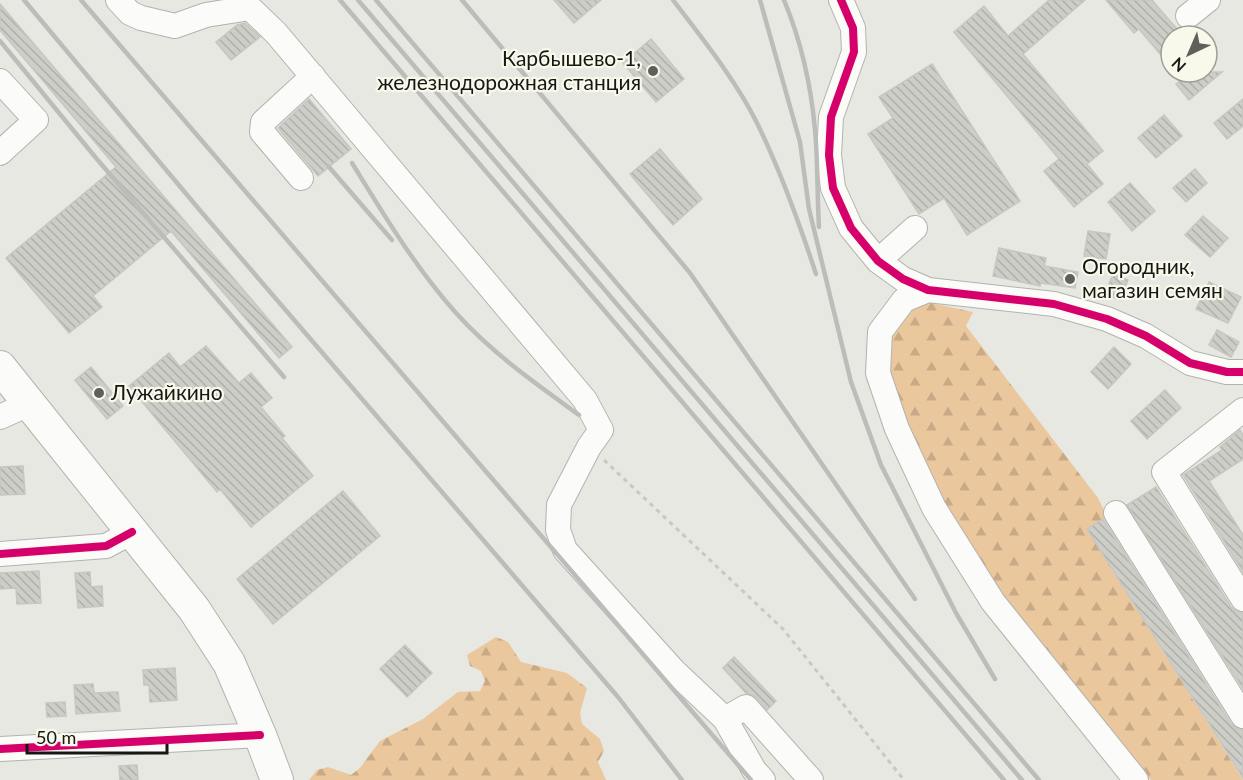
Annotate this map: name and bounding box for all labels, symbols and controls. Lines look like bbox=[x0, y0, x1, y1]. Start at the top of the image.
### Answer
north arrow bbox=[1159, 24, 1219, 84]
place label: Карбышево-1, железнодорожная станция bbox=[377, 45, 641, 94]
text: N bbox=[1167, 54, 1189, 76]
marker: Карбышево-1, железнодорожная станция bbox=[646, 64, 660, 78]
place label: Огородник, магазин семян bbox=[1082, 253, 1223, 302]
marker: Огородник, магазин семян bbox=[1063, 272, 1077, 286]
place label: Лужайкино bbox=[110, 379, 223, 404]
marker: Лужайкино bbox=[92, 386, 106, 400]
scale bar bbox=[27, 717, 166, 755]
text: 50 m bbox=[36, 726, 76, 748]

